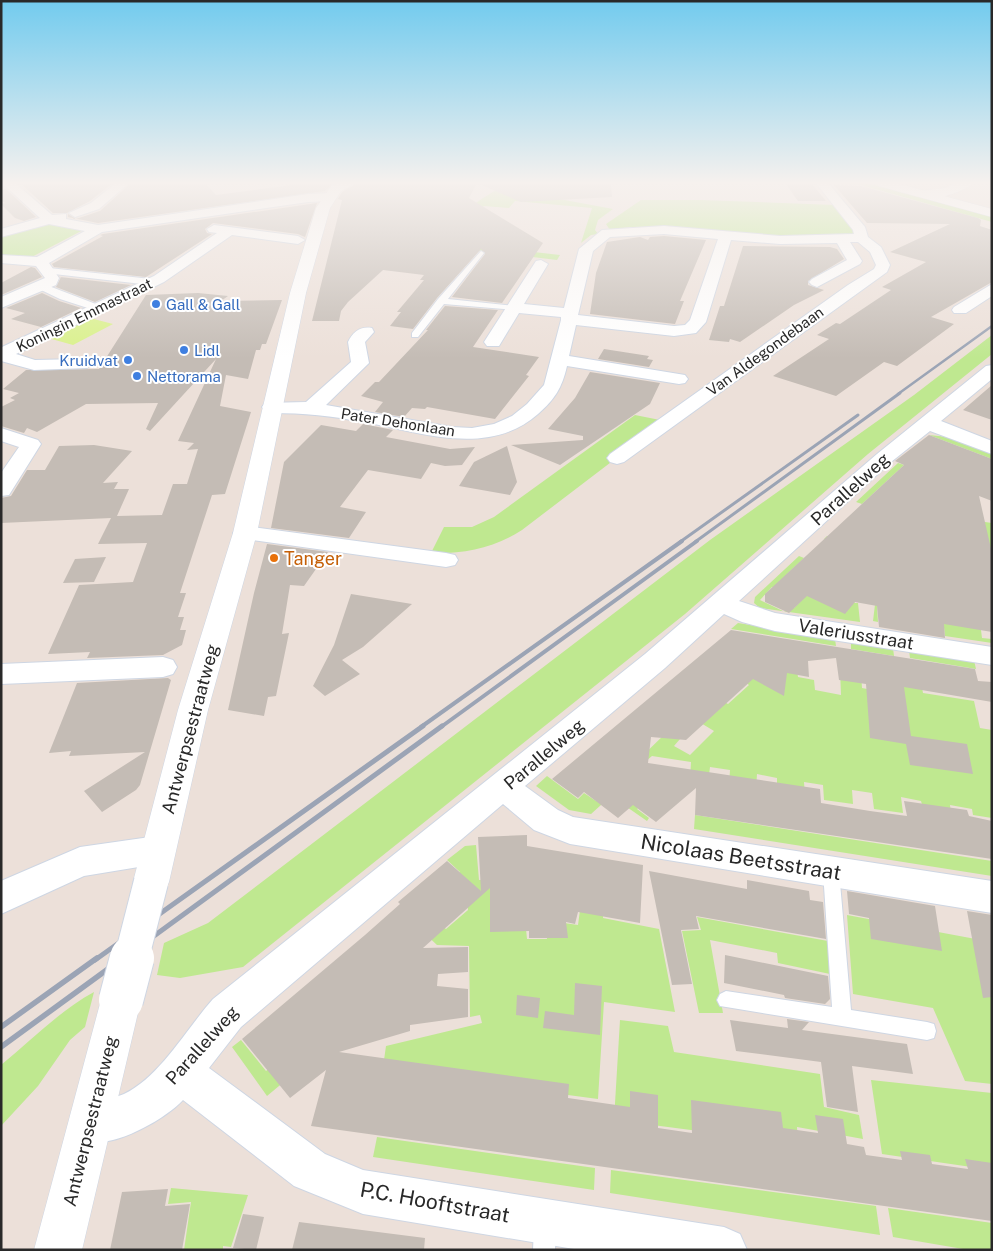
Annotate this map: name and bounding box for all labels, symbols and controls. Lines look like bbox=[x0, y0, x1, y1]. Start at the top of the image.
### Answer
street label: Koningin Emmastraat bbox=[13, 275, 155, 355]
place label: Gall & Gall bbox=[166, 296, 240, 313]
marker: Gall & Gall bbox=[150, 298, 162, 310]
street label: Van Aldegondebaan bbox=[703, 303, 827, 399]
place label: Lidl bbox=[194, 342, 220, 359]
marker: Lidl bbox=[178, 344, 190, 356]
place label: Kruidvat bbox=[59, 352, 118, 369]
marker: Kruidvat bbox=[122, 354, 134, 366]
place label: Nettorama bbox=[147, 368, 221, 385]
marker: Nettorama bbox=[131, 370, 143, 382]
street label: Pater Dehonlaan bbox=[340, 405, 456, 439]
street label: Parallelweg bbox=[806, 448, 894, 530]
place label: Tanger bbox=[284, 548, 342, 569]
marker: Tanger bbox=[268, 552, 280, 564]
street label: Valeriusstraat bbox=[797, 615, 915, 653]
street label: Antwerpsestraatweg bbox=[157, 642, 223, 816]
street label: Parallelweg bbox=[499, 714, 589, 794]
street label: Nicolaas Beetsstraat bbox=[639, 829, 843, 885]
street label: Parallelweg bbox=[161, 1001, 243, 1089]
street label: Antwerpsestraatweg bbox=[59, 1034, 121, 1208]
street label: P.C. Hooftstraat bbox=[358, 1177, 512, 1227]

